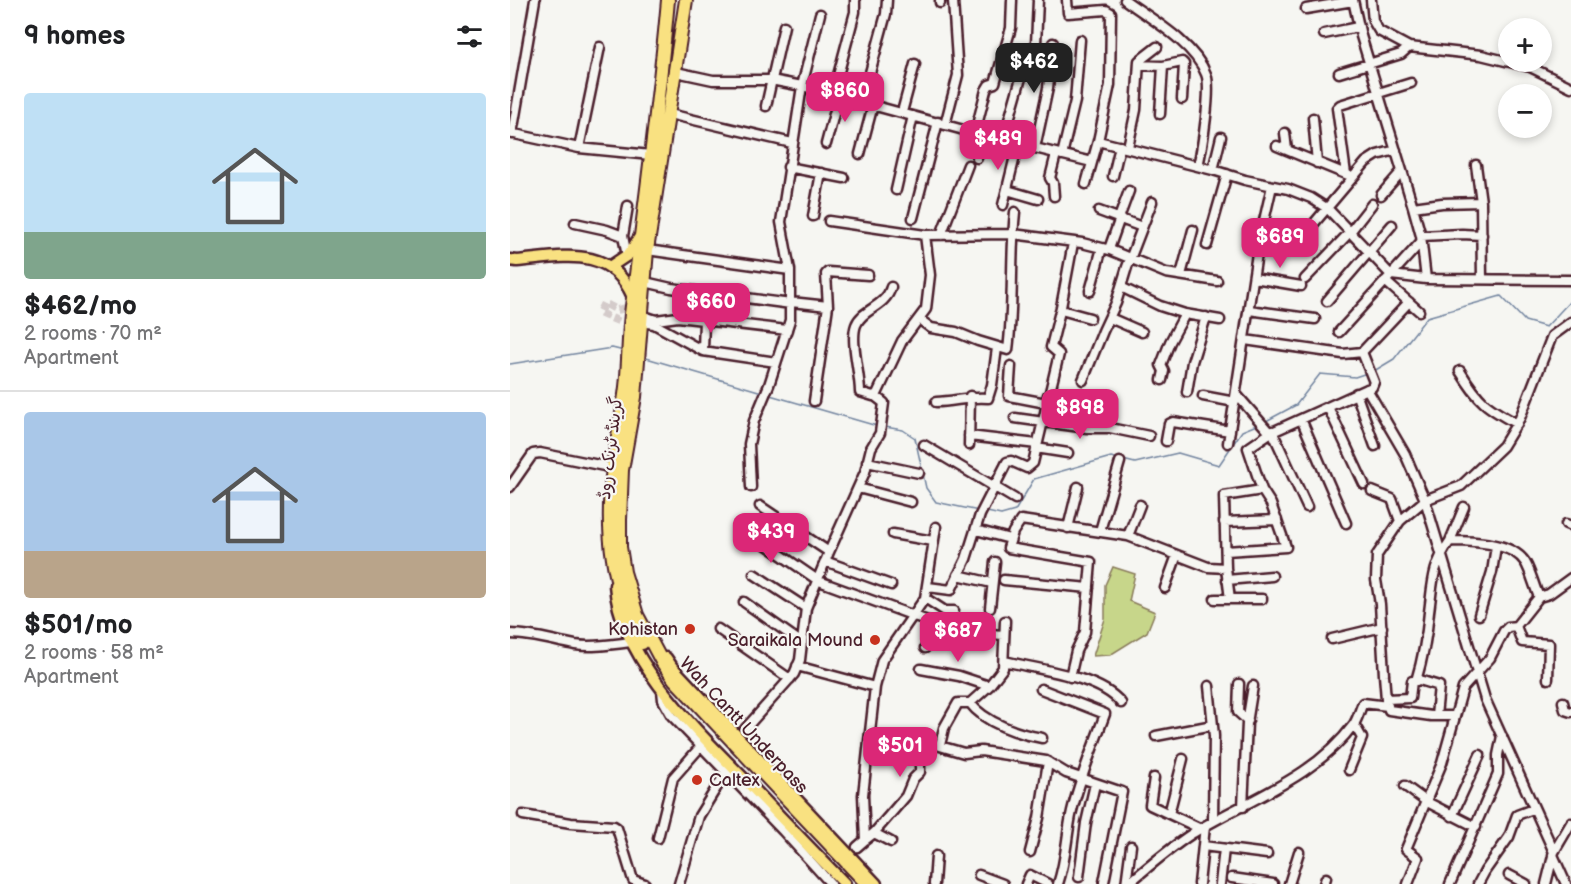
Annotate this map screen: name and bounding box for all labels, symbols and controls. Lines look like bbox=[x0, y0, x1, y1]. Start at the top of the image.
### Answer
map controls bbox=[1498, 18, 1552, 138]
button: + bbox=[1498, 18, 1552, 72]
icon: filters bbox=[453, 20, 486, 53]
text: 9 homes bbox=[24, 21, 125, 52]
pin: $462 bbox=[998, 43, 1070, 94]
text: $462 bbox=[1009, 50, 1059, 74]
pin: $860 bbox=[809, 72, 881, 123]
text: $860 bbox=[820, 79, 870, 103]
button: − bbox=[1498, 84, 1552, 138]
pin: $489 bbox=[962, 120, 1034, 171]
text: $489 bbox=[974, 127, 1022, 151]
icon: home bbox=[201, 132, 309, 240]
pin: $689 bbox=[1244, 218, 1316, 269]
text: $689 bbox=[1255, 225, 1305, 249]
pin: $660 bbox=[675, 283, 747, 334]
text: $660 bbox=[686, 290, 736, 314]
text: $462/mo bbox=[24, 291, 137, 322]
text: 2 rooms · 70 m² bbox=[24, 322, 162, 346]
text: Apartment bbox=[24, 346, 119, 370]
pin: $898 bbox=[1044, 389, 1116, 440]
street label: گرینڈ ٹرنک روڈ bbox=[594, 395, 627, 501]
text: $898 bbox=[1056, 396, 1104, 420]
icon: home bbox=[201, 451, 309, 559]
pin: $439 bbox=[735, 513, 807, 564]
text: $439 bbox=[747, 520, 795, 544]
text: $501/mo bbox=[24, 610, 132, 641]
pin: $687 bbox=[922, 612, 994, 663]
place label: Kohistan bbox=[608, 619, 678, 640]
text: $687 bbox=[934, 619, 982, 643]
marker: Kohistan bbox=[683, 622, 697, 636]
place label: Saraikala Mound bbox=[728, 630, 863, 651]
marker: Saraikala Mound bbox=[868, 633, 882, 647]
text: 2 rooms · 58 m² bbox=[24, 641, 164, 665]
street label: Wah Cantt Underpass bbox=[675, 653, 812, 798]
text: Apartment bbox=[24, 665, 119, 689]
pin: $501 bbox=[864, 727, 936, 778]
text: $501 bbox=[877, 734, 923, 758]
place label: Caltex bbox=[709, 770, 760, 791]
marker: Caltex bbox=[690, 773, 704, 787]

